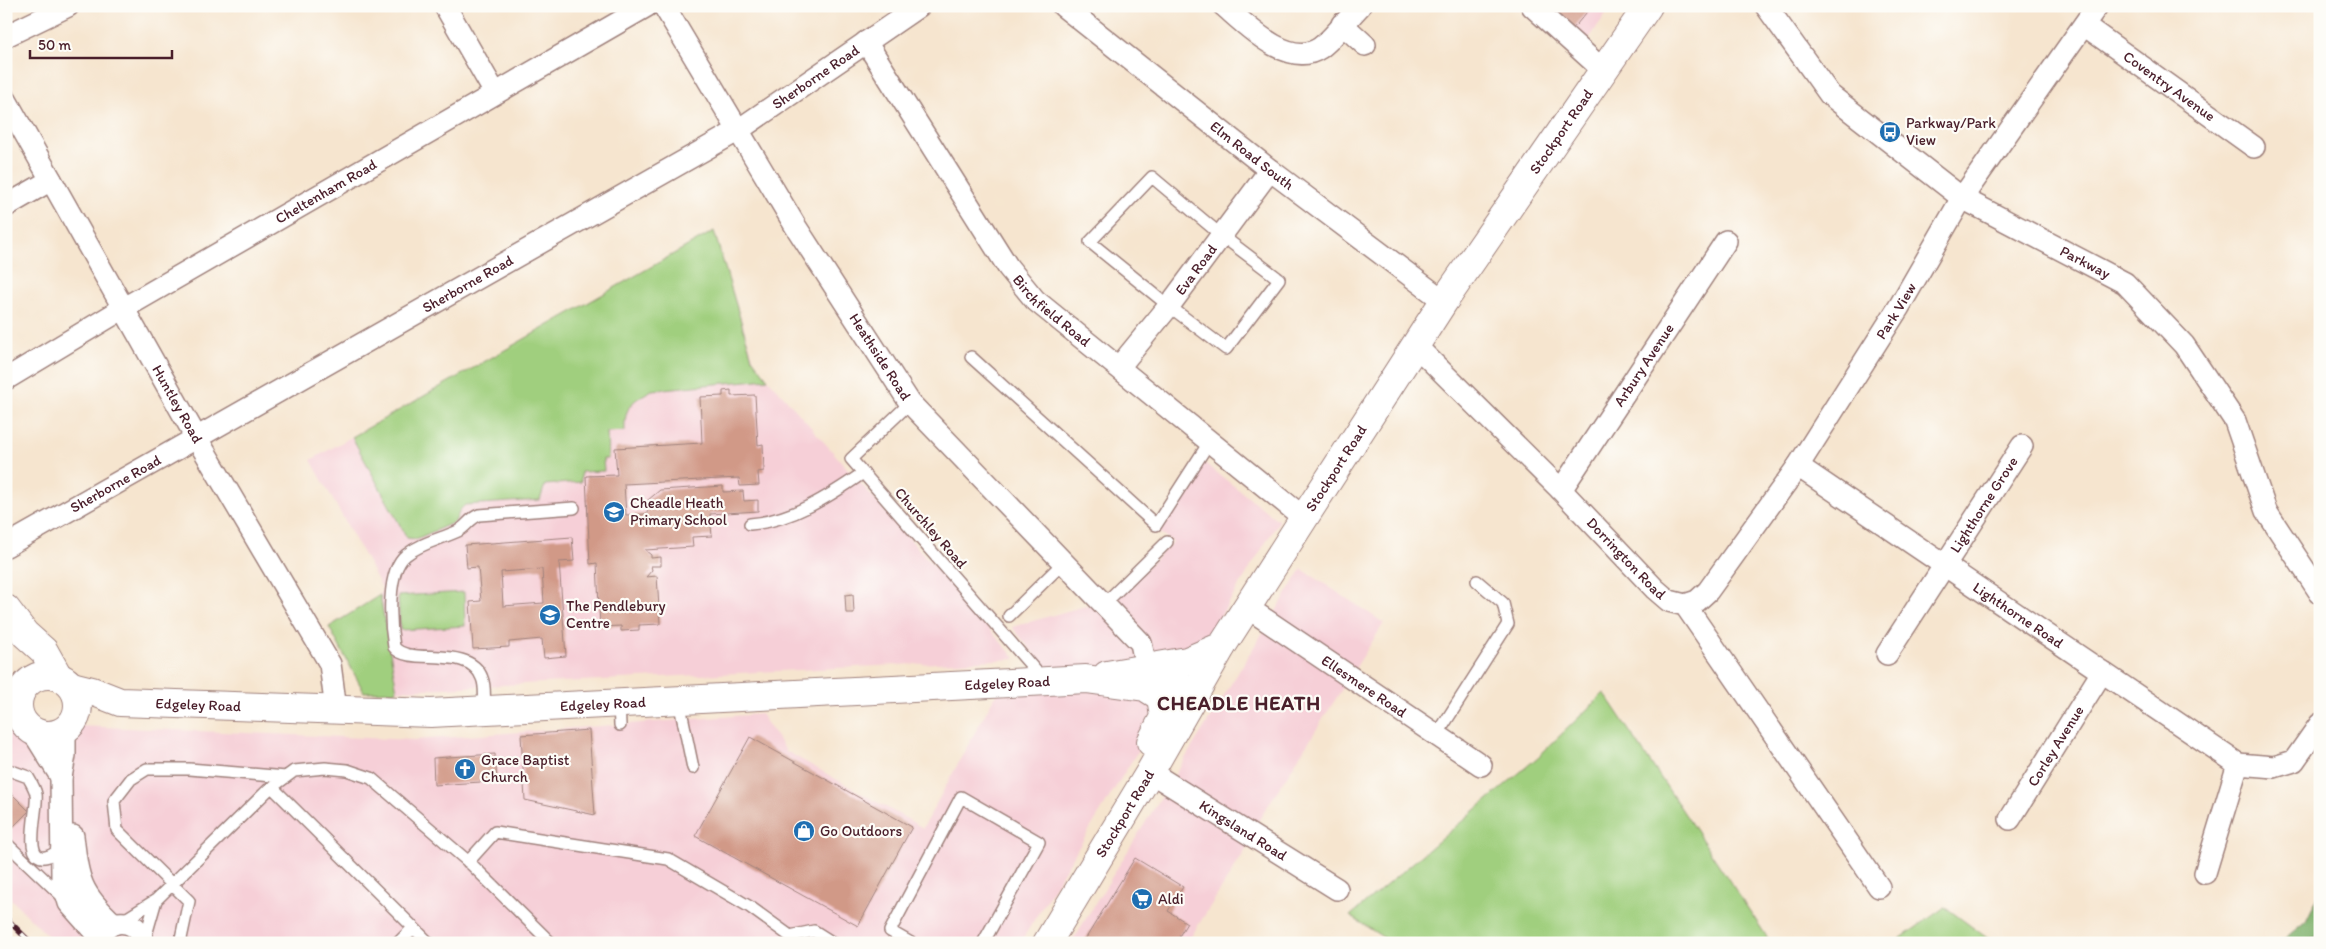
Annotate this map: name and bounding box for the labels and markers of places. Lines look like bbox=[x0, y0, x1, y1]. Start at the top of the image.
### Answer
place label: Parkway/Park View bbox=[1906, 114, 1996, 149]
bus stop icon: Parkway/Park View bbox=[1878, 120, 1902, 144]
place label: Cheadle Heath Primary School bbox=[630, 494, 728, 529]
school or university icon: Cheadle Heath Primary School bbox=[602, 500, 626, 524]
place label: The Pendlebury Centre bbox=[566, 597, 665, 632]
school or university icon: The Pendlebury Centre bbox=[538, 603, 562, 627]
place label: Grace Baptist Church bbox=[481, 751, 570, 786]
church icon: Grace Baptist Church bbox=[453, 757, 477, 781]
shop icon: Go Outdoors bbox=[792, 819, 816, 843]
place label: Go Outdoors bbox=[820, 822, 902, 840]
supermarket icon: Aldi bbox=[1130, 887, 1154, 911]
place label: Aldi bbox=[1158, 890, 1184, 908]

